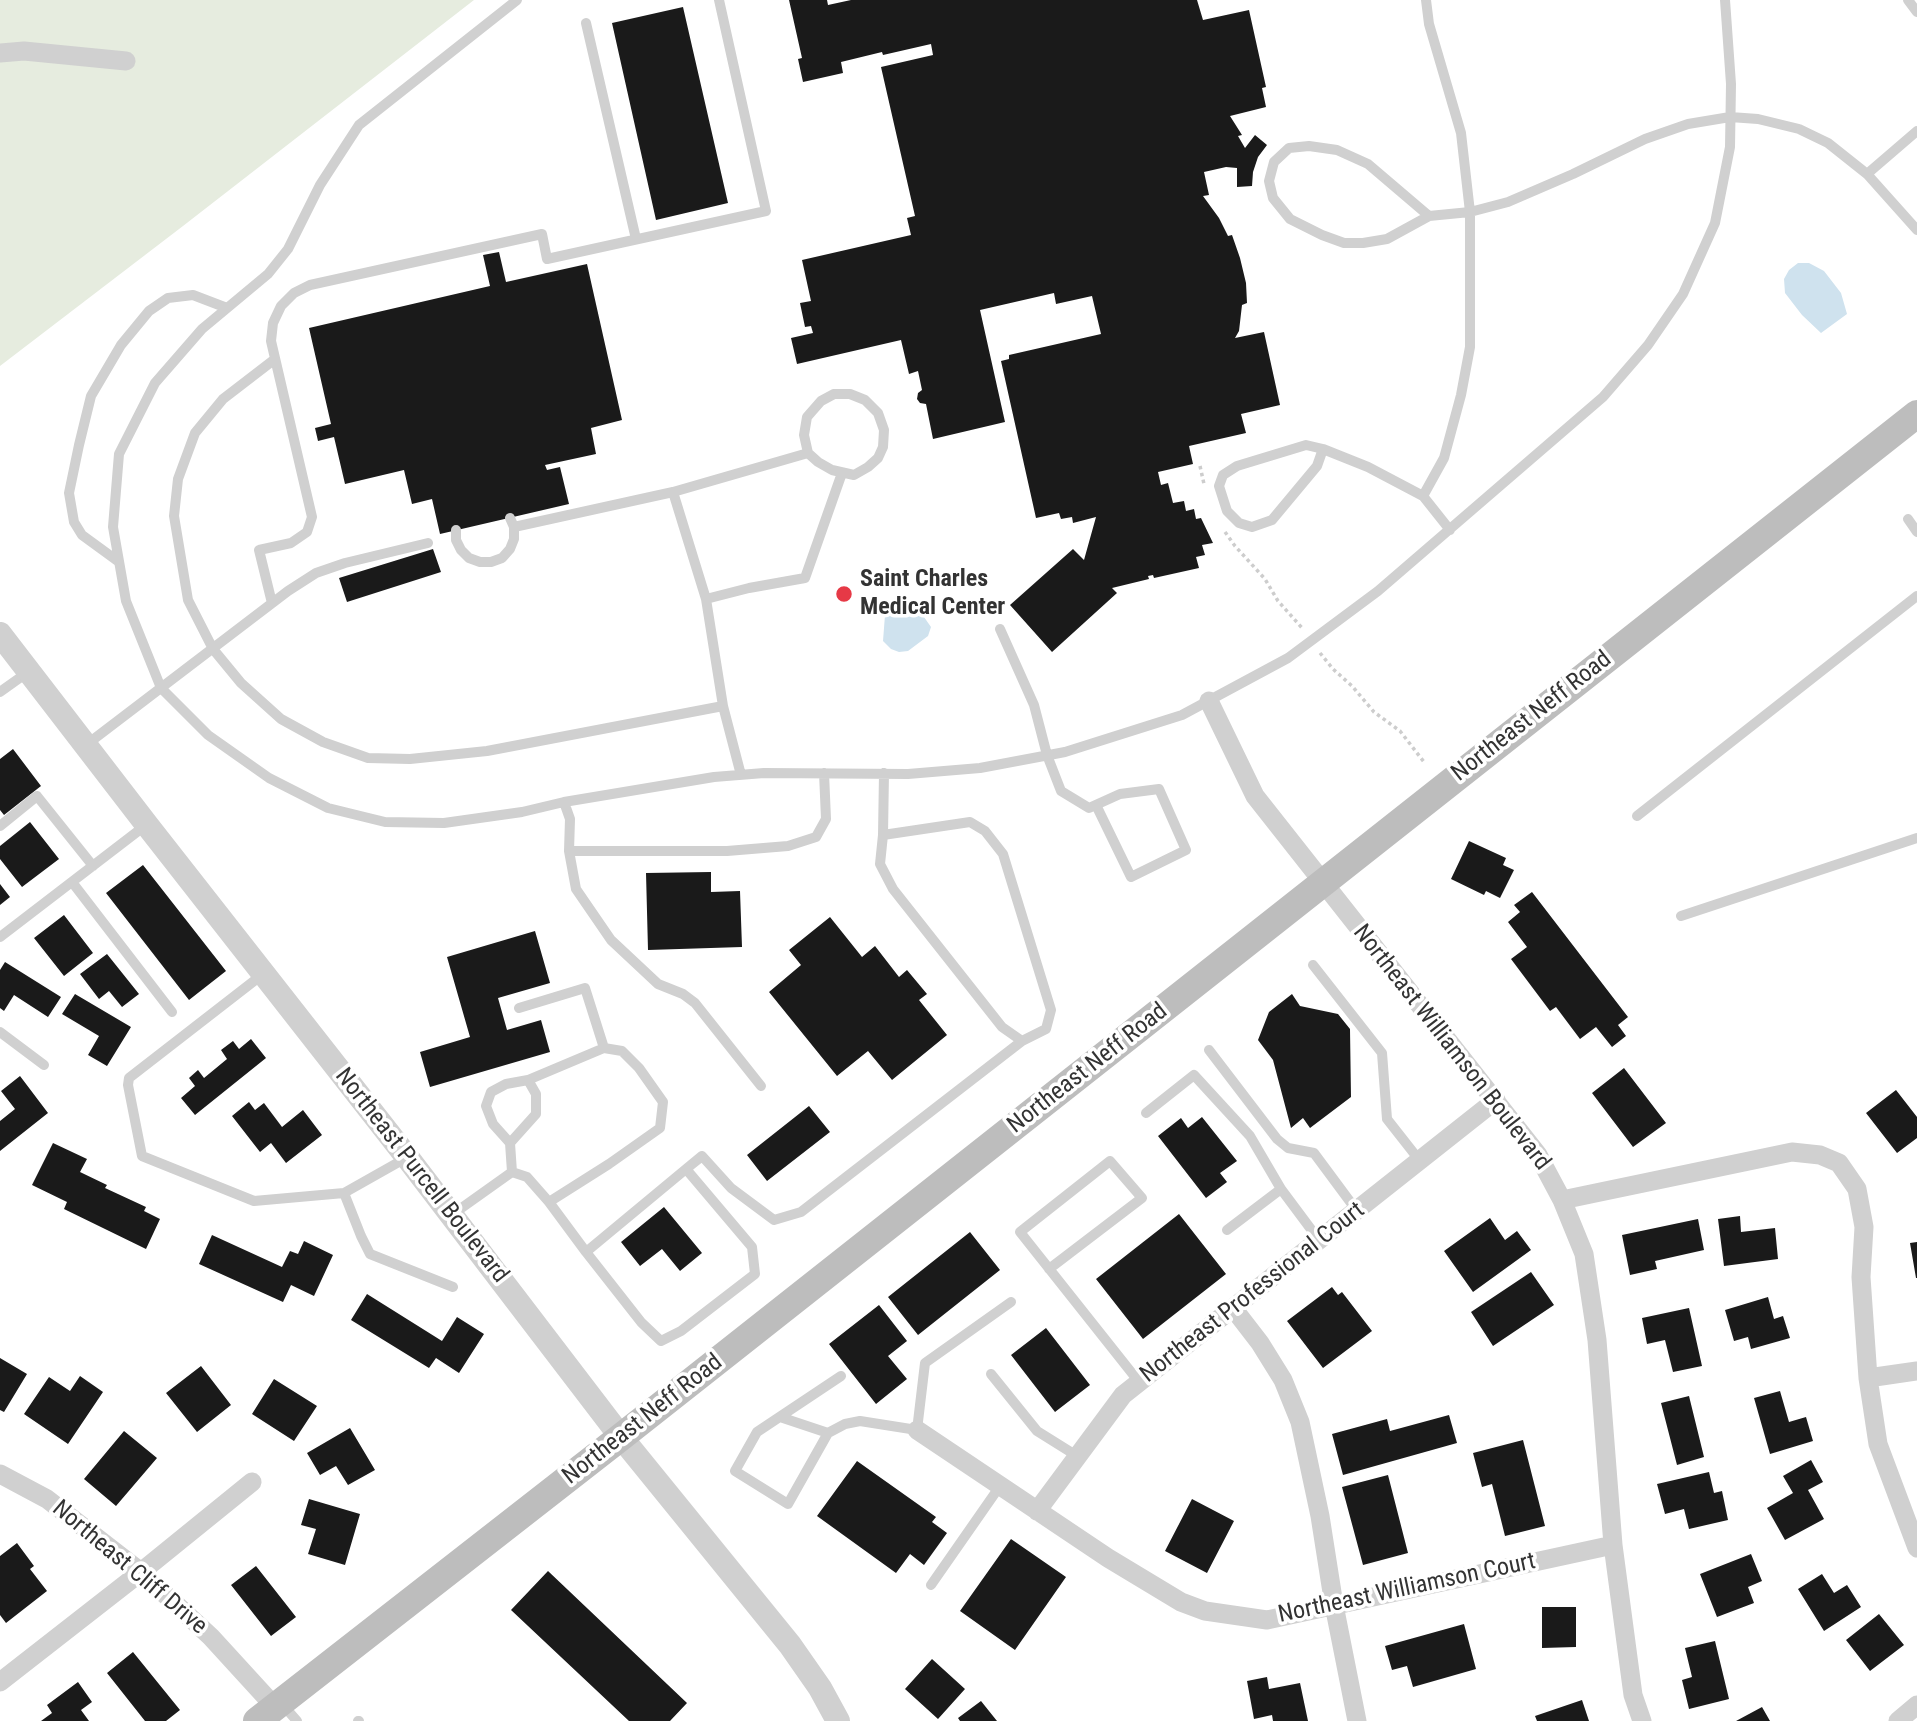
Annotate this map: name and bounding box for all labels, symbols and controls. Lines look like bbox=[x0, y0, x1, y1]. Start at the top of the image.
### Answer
place label: Saint Charles Medical Center bbox=[860, 566, 1005, 622]
marker: Saint Charles Medical Center bbox=[834, 584, 854, 604]
street label: Northeast Neff Road bbox=[1446, 646, 1618, 788]
street label: Northeast Williamson Boulevard bbox=[1346, 919, 1556, 1177]
street label: Northeast Neff Road bbox=[1002, 998, 1174, 1140]
street label: Northeast Purcell Boulevard bbox=[328, 1063, 514, 1289]
street label: Northeast Professional Court bbox=[1135, 1196, 1371, 1390]
street label: Northeast Neff Road bbox=[557, 1349, 729, 1491]
street label: Northeast Cliff Drive bbox=[46, 1495, 212, 1641]
street label: Northeast Williamson Court bbox=[1276, 1548, 1538, 1630]

